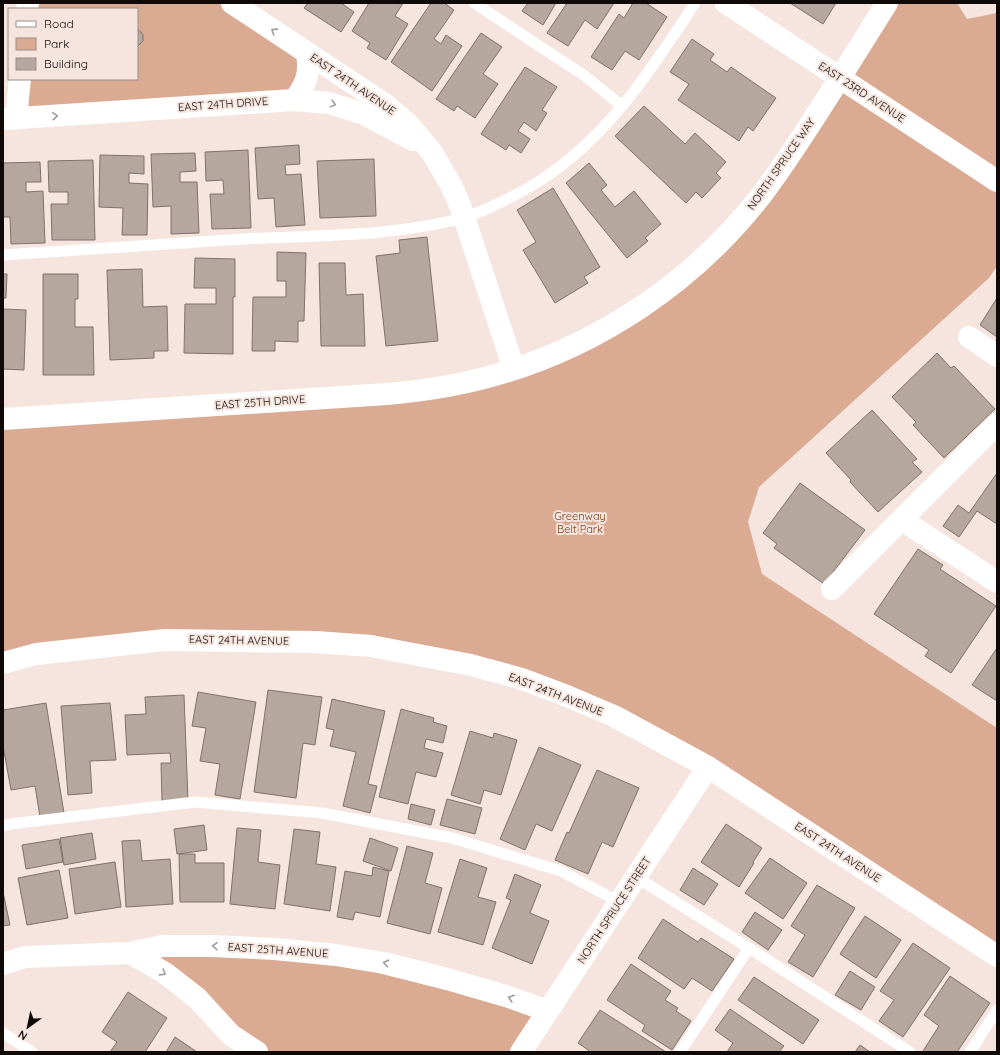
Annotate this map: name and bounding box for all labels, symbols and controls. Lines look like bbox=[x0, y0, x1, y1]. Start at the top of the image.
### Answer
legend bbox=[8, 8, 138, 80]
text: Road bbox=[44, 16, 74, 31]
one-way arrow bbox=[272, 29, 279, 36]
text: Park bbox=[44, 36, 69, 51]
street label: EAST 24TH AVENUE bbox=[308, 50, 398, 118]
text: Building bbox=[44, 56, 88, 71]
street label: EAST 23RD AVENUE bbox=[816, 59, 908, 125]
street label: EAST 24TH DRIVE bbox=[178, 94, 268, 114]
one-way arrow bbox=[329, 99, 336, 108]
one-way arrow bbox=[52, 111, 58, 120]
street label: NORTH SPRUCE WAY bbox=[744, 115, 818, 213]
street label: EAST 25TH DRIVE bbox=[214, 392, 306, 412]
park label: Greenway Belt Park bbox=[554, 509, 606, 536]
street label: EAST 24TH AVENUE bbox=[189, 632, 289, 648]
street label: EAST 24TH AVENUE bbox=[507, 669, 605, 719]
street label: EAST 24TH AVENUE bbox=[792, 819, 884, 885]
street label: NORTH SPRUCE STREET bbox=[574, 854, 654, 966]
street label: EAST 25TH AVENUE bbox=[227, 940, 329, 960]
one-way arrow bbox=[212, 942, 218, 950]
one-way arrow bbox=[383, 960, 389, 968]
one-way arrow bbox=[159, 968, 166, 976]
one-way arrow bbox=[508, 994, 515, 1003]
north arrow bbox=[8, 1007, 48, 1047]
text: N bbox=[15, 1027, 30, 1043]

